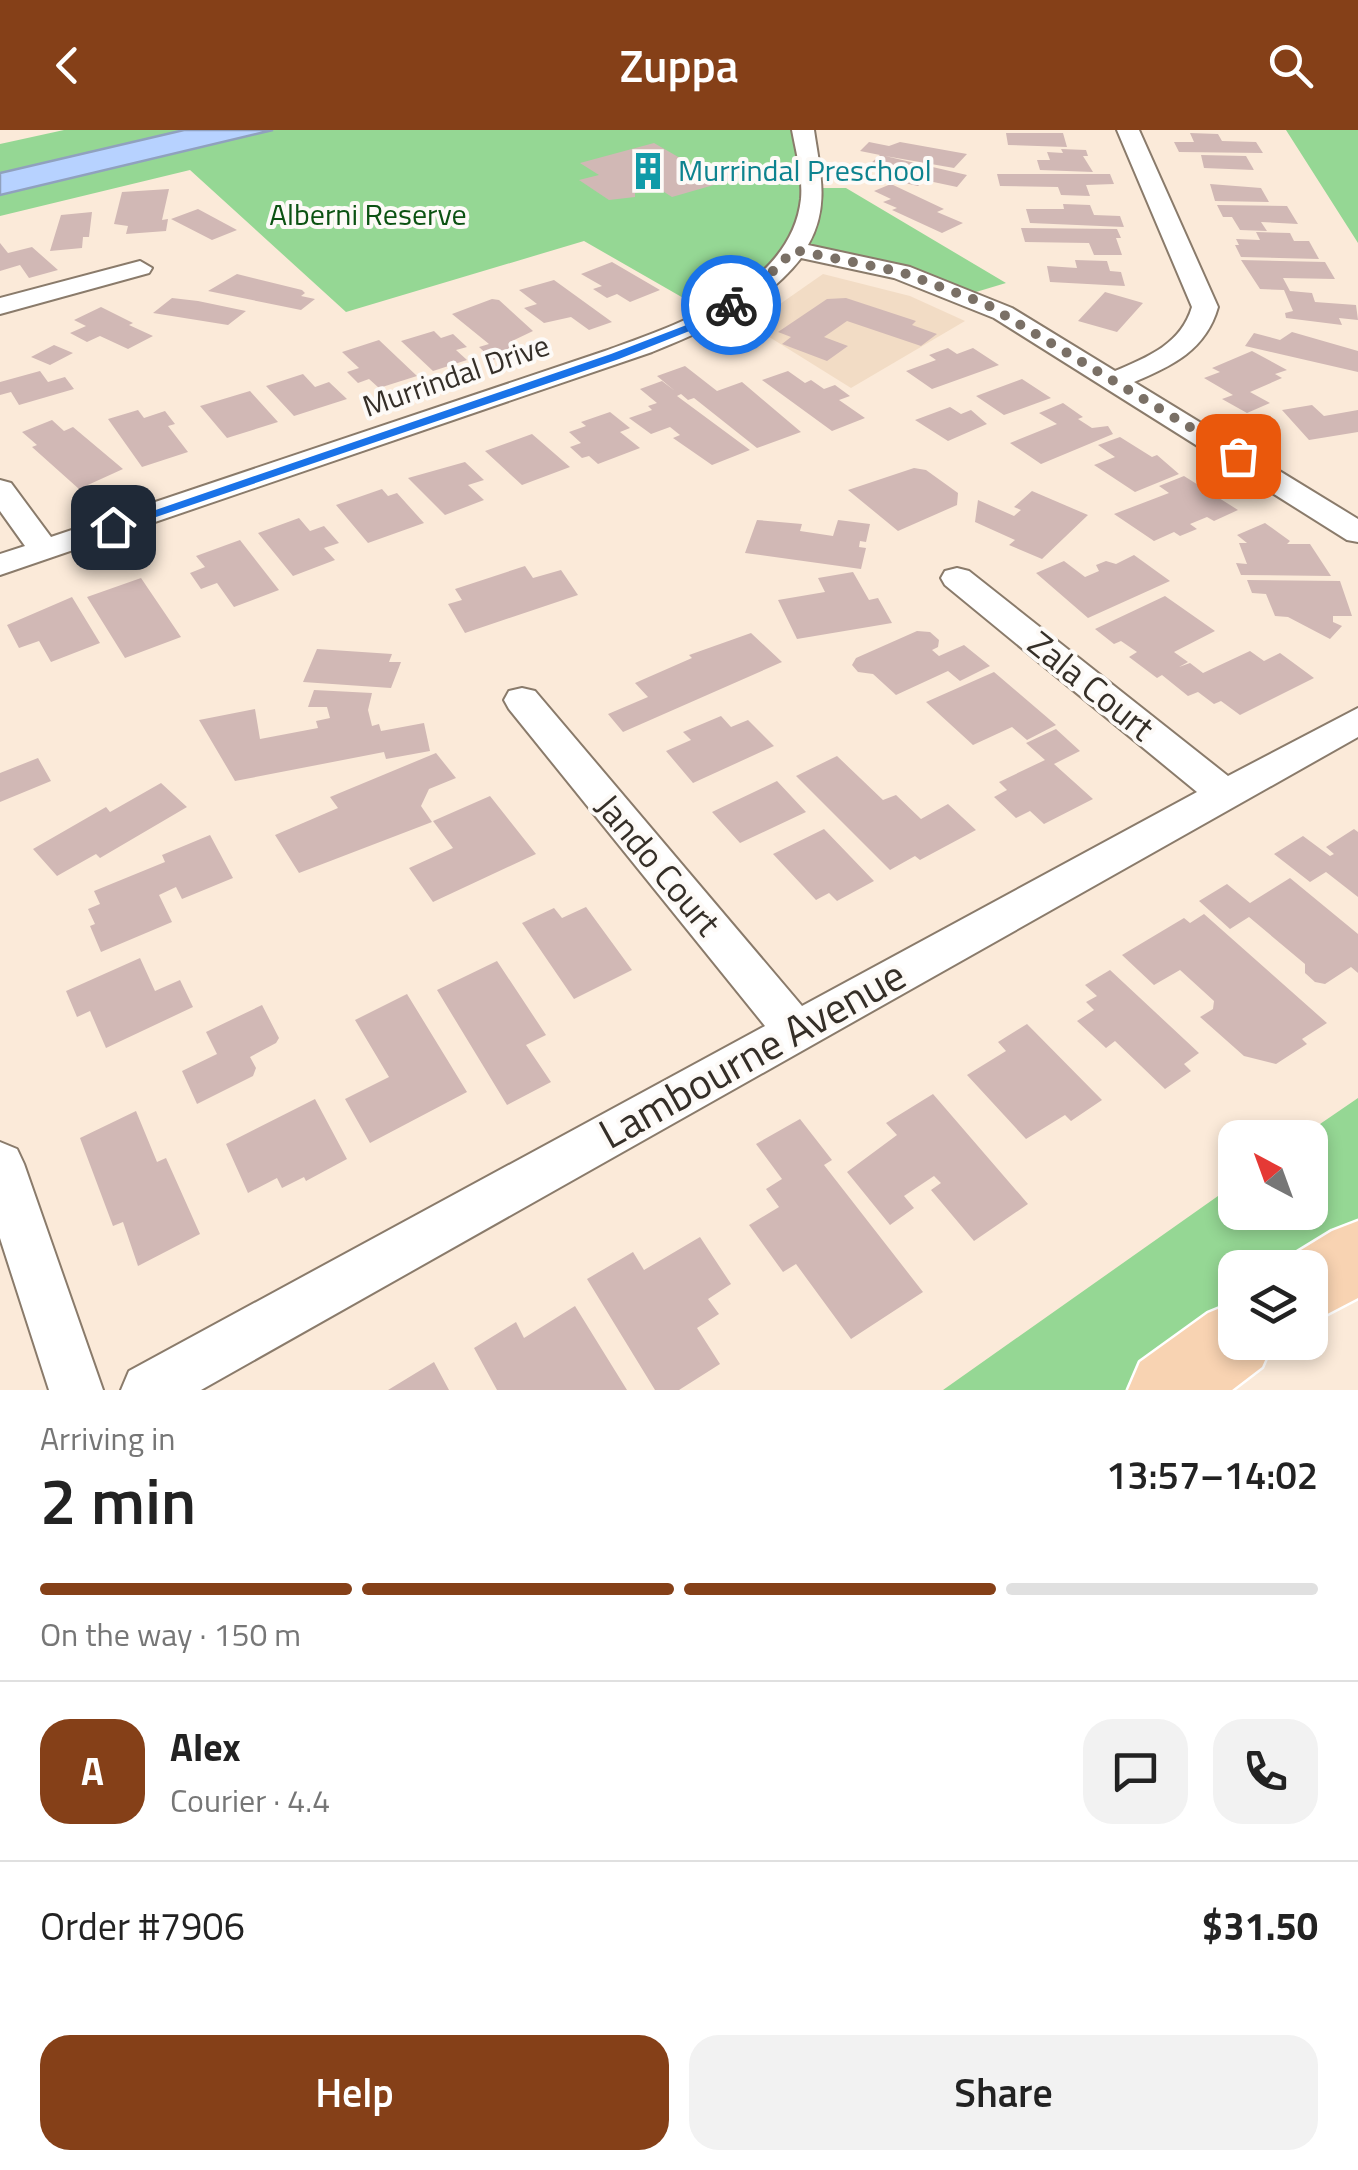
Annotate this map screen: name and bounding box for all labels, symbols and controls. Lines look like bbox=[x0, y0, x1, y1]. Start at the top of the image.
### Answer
text: Zuppa bbox=[619, 31, 739, 99]
icon: back bbox=[40, 38, 95, 93]
icon: search bbox=[1263, 38, 1318, 93]
place label: Murrindal Preschool bbox=[678, 147, 932, 193]
building icon: Murrindal Preschool bbox=[627, 150, 669, 192]
park label: Alberni Reserve bbox=[269, 191, 467, 237]
courier bbox=[681, 255, 781, 355]
icon: bike bbox=[704, 278, 759, 333]
street label: Murrindal Drive bbox=[356, 322, 555, 428]
pin bbox=[1196, 414, 1281, 499]
icon: bag bbox=[1211, 429, 1266, 484]
pin bbox=[71, 485, 156, 570]
icon: home bbox=[86, 500, 141, 555]
street label: Zala Court bbox=[1016, 617, 1167, 753]
street label: Jando Court bbox=[583, 781, 735, 947]
street label: Lambourne Avenue bbox=[587, 942, 916, 1164]
north arrow bbox=[1218, 1120, 1328, 1230]
map controls bbox=[1218, 1120, 1328, 1360]
button: layers bbox=[1218, 1250, 1328, 1360]
text: Arriving in bbox=[40, 1414, 176, 1462]
text: 13:57–14:02 bbox=[1106, 1446, 1318, 1504]
text: 2 min bbox=[40, 1450, 196, 1549]
text: On the way · 150 m bbox=[40, 1610, 301, 1658]
text: Alex bbox=[170, 1718, 241, 1776]
button: chat bbox=[1083, 1719, 1188, 1824]
button: phone bbox=[1213, 1719, 1318, 1824]
text: A bbox=[81, 1742, 104, 1800]
text: Courier · 4.4 bbox=[170, 1776, 330, 1824]
text: Order #7906 bbox=[40, 1897, 245, 1955]
text: $31.50 bbox=[1202, 1897, 1318, 1955]
button: Help bbox=[40, 2035, 669, 2150]
button: Share bbox=[689, 2035, 1318, 2150]

